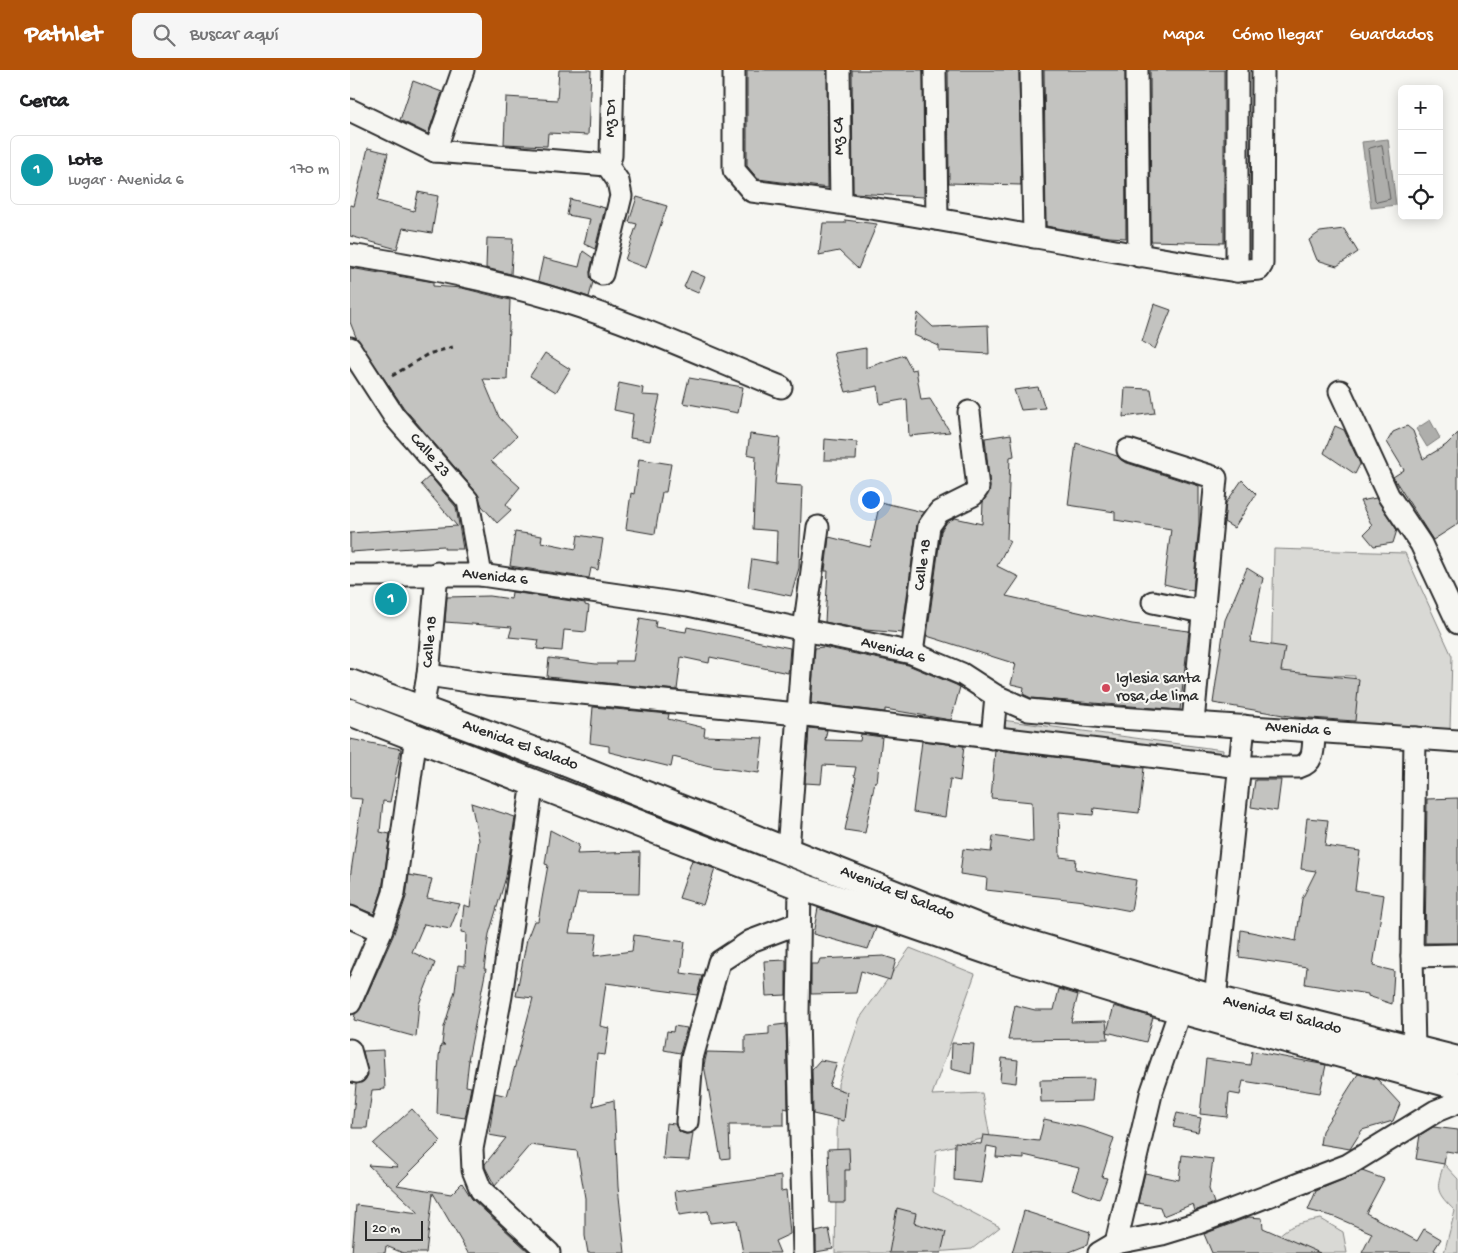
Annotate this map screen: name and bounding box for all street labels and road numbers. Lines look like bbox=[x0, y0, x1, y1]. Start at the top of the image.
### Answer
street label: Mz D1 bbox=[602, 98, 622, 138]
street label: Mz C4 bbox=[830, 116, 850, 155]
street label: Calle 23 bbox=[405, 430, 453, 482]
street label: Calle 18 bbox=[911, 538, 937, 592]
street label: Avenida 6 bbox=[461, 565, 530, 591]
street label: Calle 18 bbox=[419, 615, 443, 669]
street label: Avenida 6 bbox=[859, 633, 928, 669]
street label: Avenida El Salado bbox=[460, 716, 580, 776]
street label: Avenida 6 bbox=[1264, 718, 1332, 742]
street label: Avenida El Salado bbox=[837, 862, 957, 926]
street label: Avenida El Salado bbox=[1221, 992, 1343, 1040]

